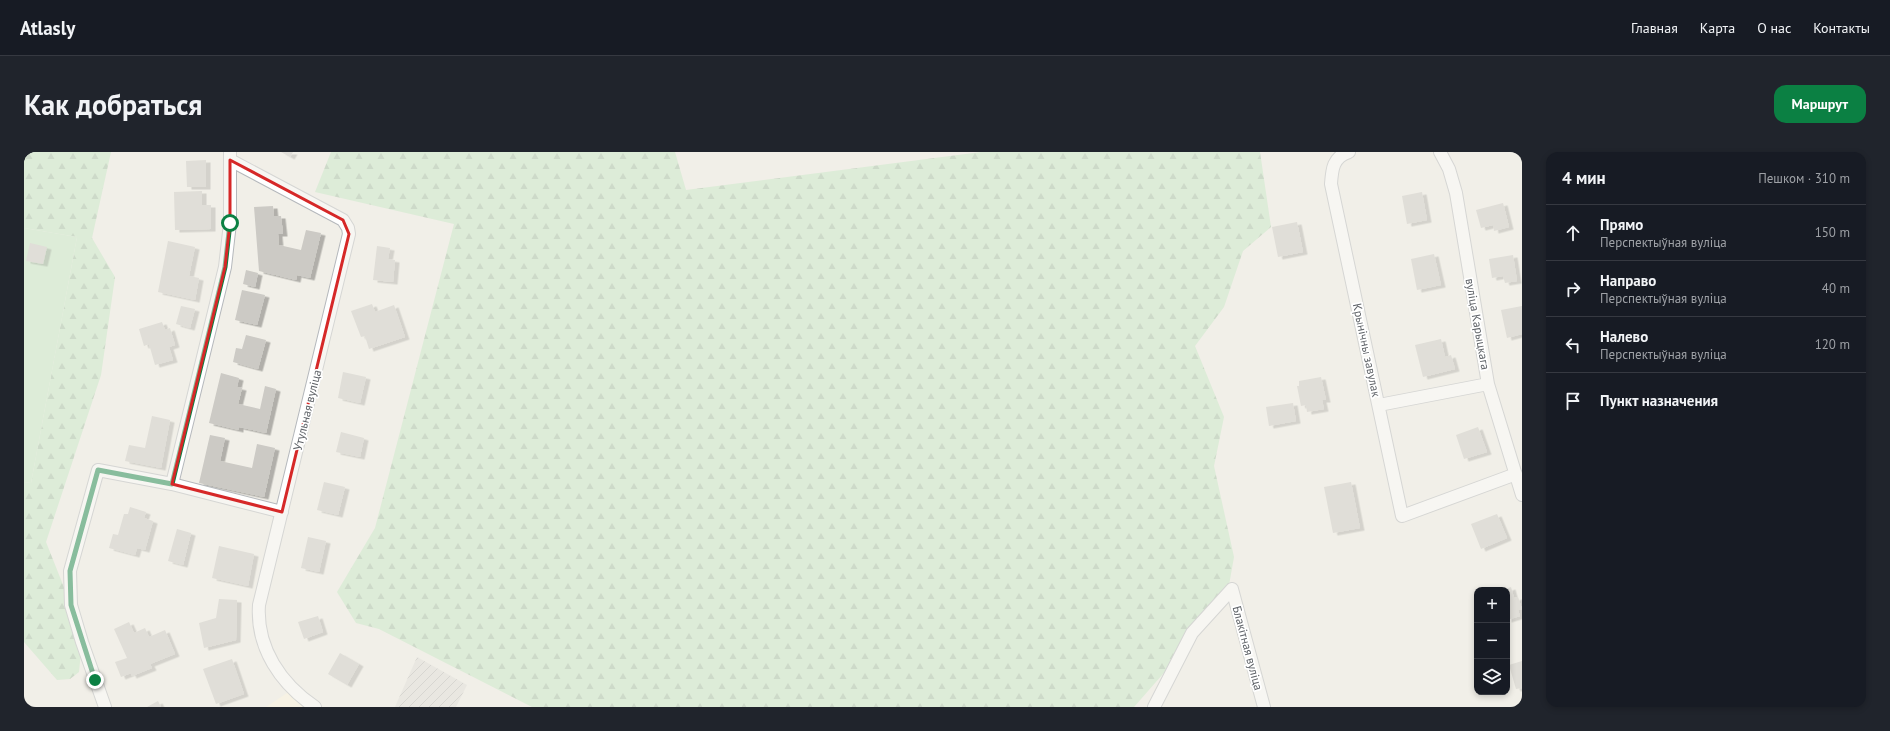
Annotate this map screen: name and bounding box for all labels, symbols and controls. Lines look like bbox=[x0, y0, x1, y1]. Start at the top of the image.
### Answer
text: Atlasly bbox=[20, 16, 75, 40]
text: Главная bbox=[1631, 19, 1678, 37]
text: Карта bbox=[1700, 19, 1735, 37]
text: О нас bbox=[1757, 19, 1791, 37]
text: Контакты bbox=[1813, 19, 1870, 37]
button: Маршрут bbox=[1774, 85, 1866, 123]
text: Как добраться bbox=[24, 86, 202, 123]
text: 4 мин bbox=[1562, 167, 1606, 189]
text: Пешком · 310 m bbox=[1758, 170, 1850, 187]
route start bbox=[221, 214, 239, 232]
text: Прямо bbox=[1600, 215, 1643, 234]
icon: ahead bbox=[1562, 222, 1584, 244]
text: 150 m bbox=[1815, 224, 1850, 241]
text: Перспектыўная вуліца bbox=[1600, 234, 1727, 251]
text: Направо bbox=[1600, 271, 1656, 290]
street label: вуліца Карыцкага bbox=[1463, 277, 1493, 371]
icon: right bbox=[1562, 278, 1584, 300]
text: 40 m bbox=[1822, 280, 1850, 297]
text: Перспектыўная вуліца bbox=[1600, 290, 1727, 307]
street label: Крынічны завулак bbox=[1350, 302, 1384, 398]
text: Налево bbox=[1600, 327, 1648, 346]
icon: left bbox=[1562, 334, 1584, 356]
text: 120 m bbox=[1815, 336, 1850, 353]
text: Перспектыўная вуліца bbox=[1600, 346, 1727, 363]
street label: Утульная вуліца bbox=[290, 368, 324, 452]
icon: arrive bbox=[1562, 390, 1584, 412]
text: Пункт назначения bbox=[1600, 391, 1718, 410]
map controls bbox=[1474, 587, 1510, 695]
button: + bbox=[1474, 587, 1510, 623]
street label: Блакітная вуліца bbox=[1230, 604, 1266, 692]
button: − bbox=[1474, 623, 1510, 659]
button: layers bbox=[1474, 659, 1510, 695]
route end bbox=[86, 671, 104, 689]

